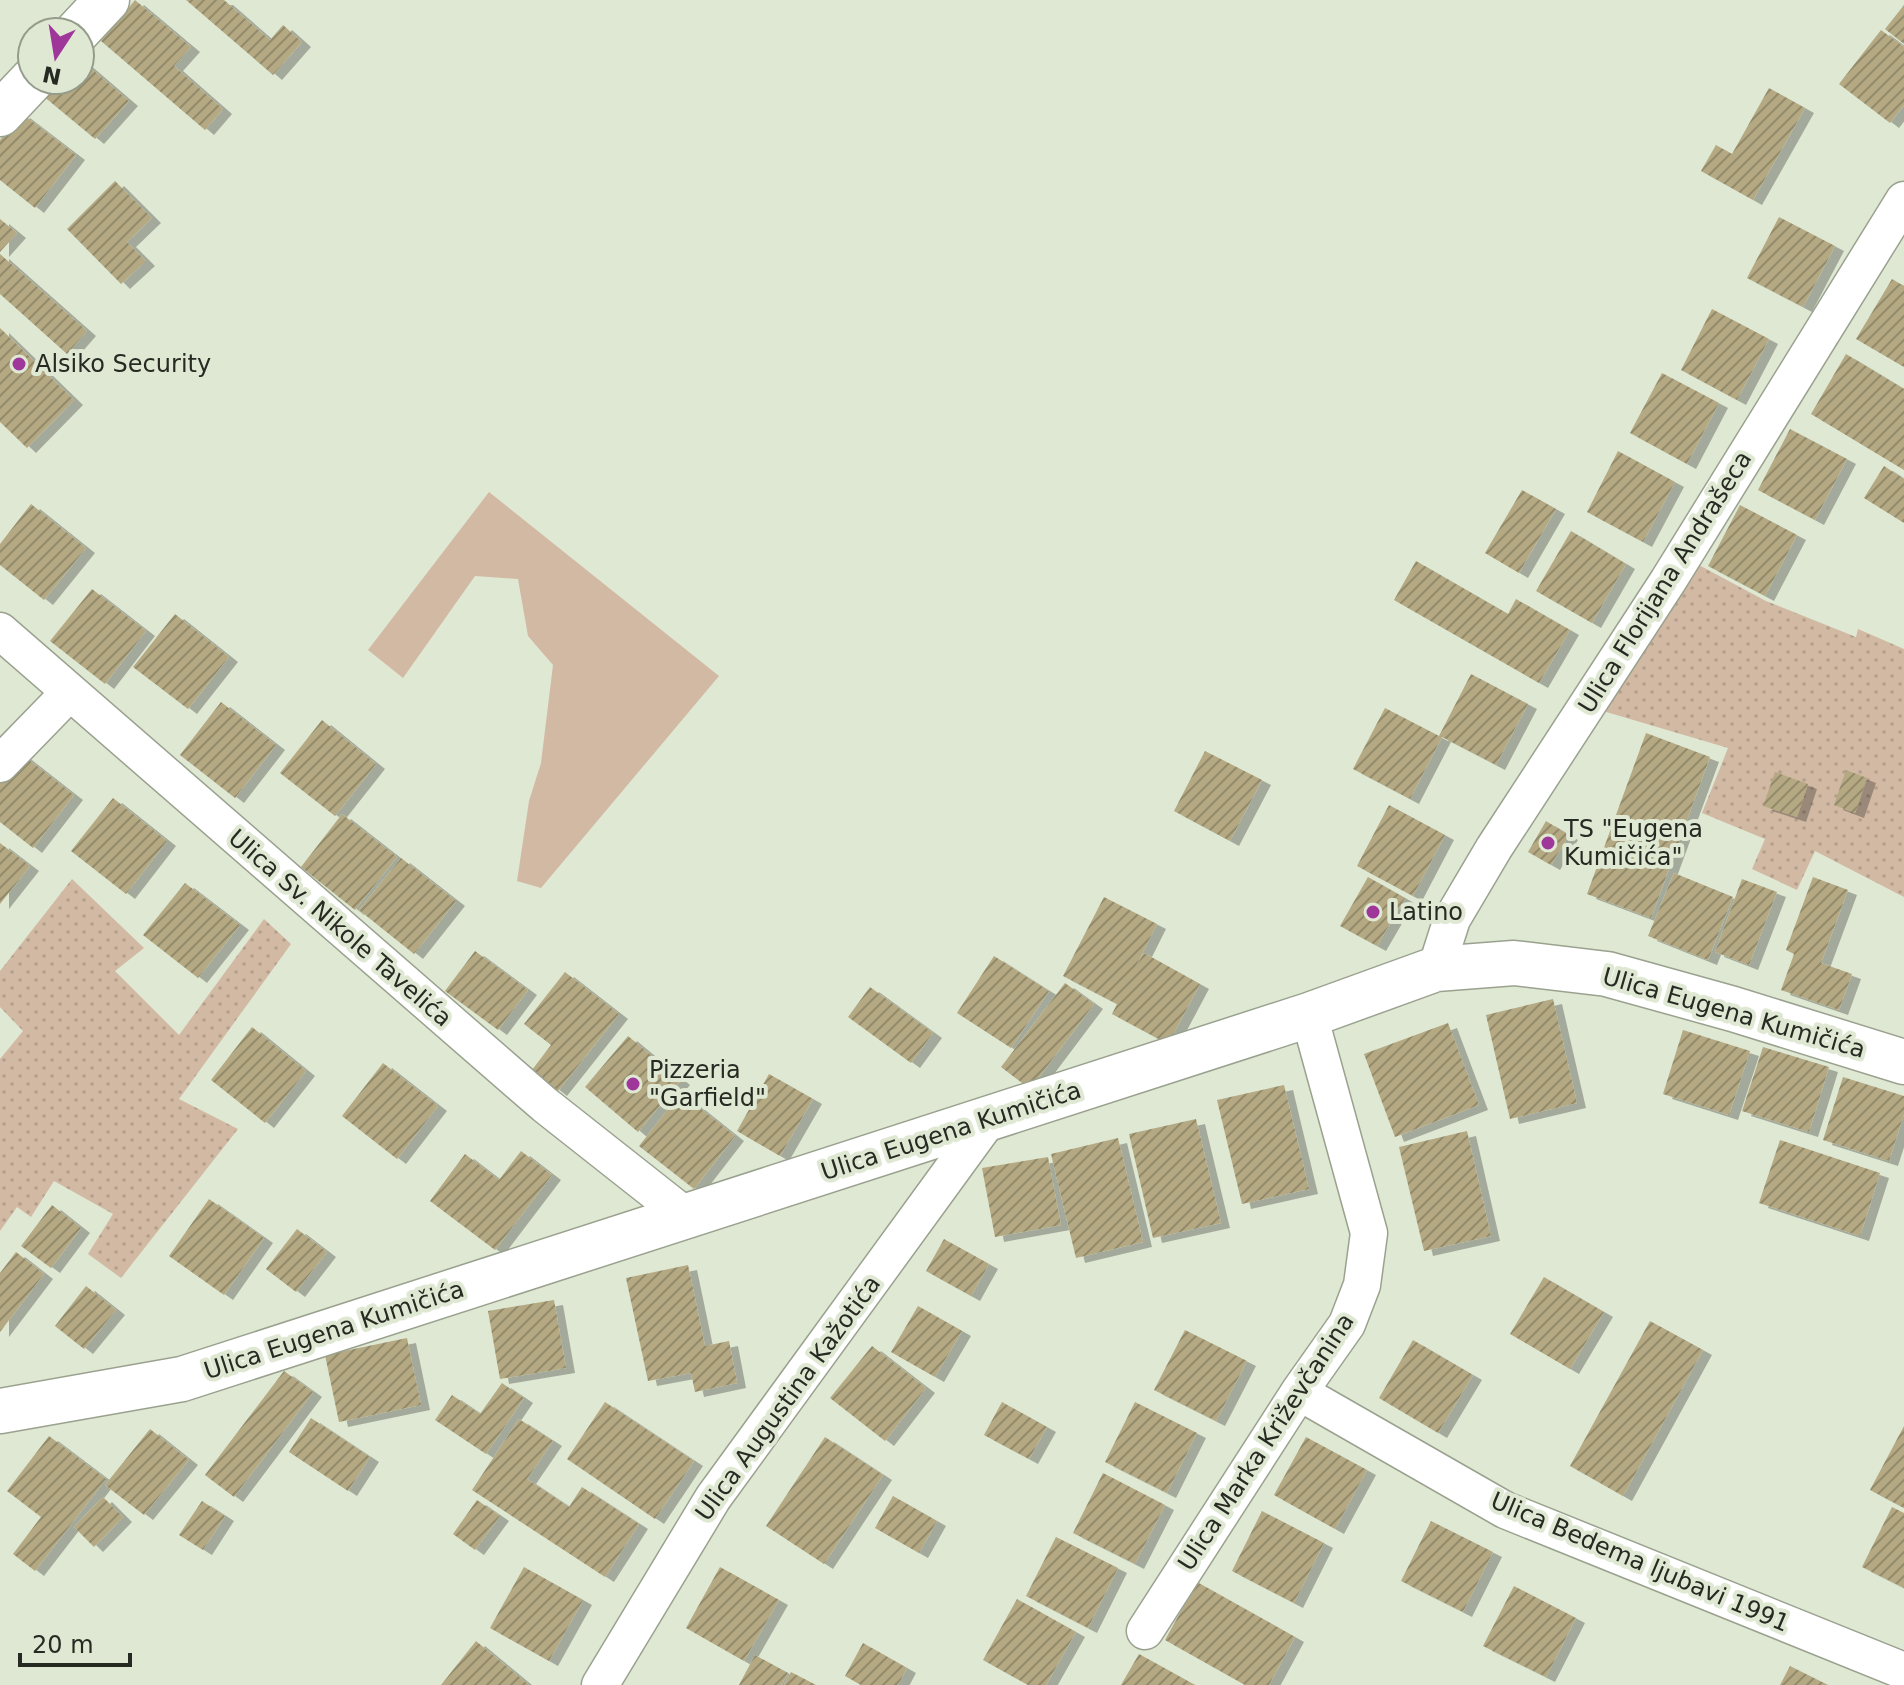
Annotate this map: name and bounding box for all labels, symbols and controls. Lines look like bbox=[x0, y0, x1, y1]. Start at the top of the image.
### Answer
north arrow bbox=[16, 16, 96, 96]
text: N bbox=[40, 61, 64, 89]
place label: Alsiko Security bbox=[35, 350, 211, 378]
marker: Alsiko Security bbox=[10, 355, 28, 373]
street label: Ulica Florijana Andrašeca bbox=[1573, 446, 1757, 718]
place label: TS "Eugena Kumičića" bbox=[1563, 815, 1703, 871]
street label: Ulica Sv. Nikole Tavelića bbox=[223, 824, 457, 1032]
marker: TS "Eugena Kumičića" bbox=[1539, 834, 1557, 852]
place label: Latino bbox=[1389, 898, 1463, 926]
marker: Latino bbox=[1364, 903, 1382, 921]
street label: Ulica Eugena Kumičića bbox=[1599, 962, 1869, 1064]
place label: Pizzeria "Garfield" bbox=[649, 1056, 766, 1112]
marker: Pizzeria "Garfield" bbox=[624, 1075, 642, 1093]
street label: Ulica Eugena Kumičića bbox=[817, 1076, 1085, 1186]
street label: Ulica Augustina Kažotića bbox=[690, 1270, 886, 1526]
street label: Ulica Eugena Kumičića bbox=[200, 1275, 468, 1385]
street label: Ulica Marka Križevčanina bbox=[1172, 1308, 1360, 1576]
street label: Ulica Bedema ljubavi 1991 bbox=[1487, 1486, 1793, 1638]
scale bar bbox=[20, 1617, 130, 1667]
text: 20 m bbox=[32, 1631, 94, 1659]

